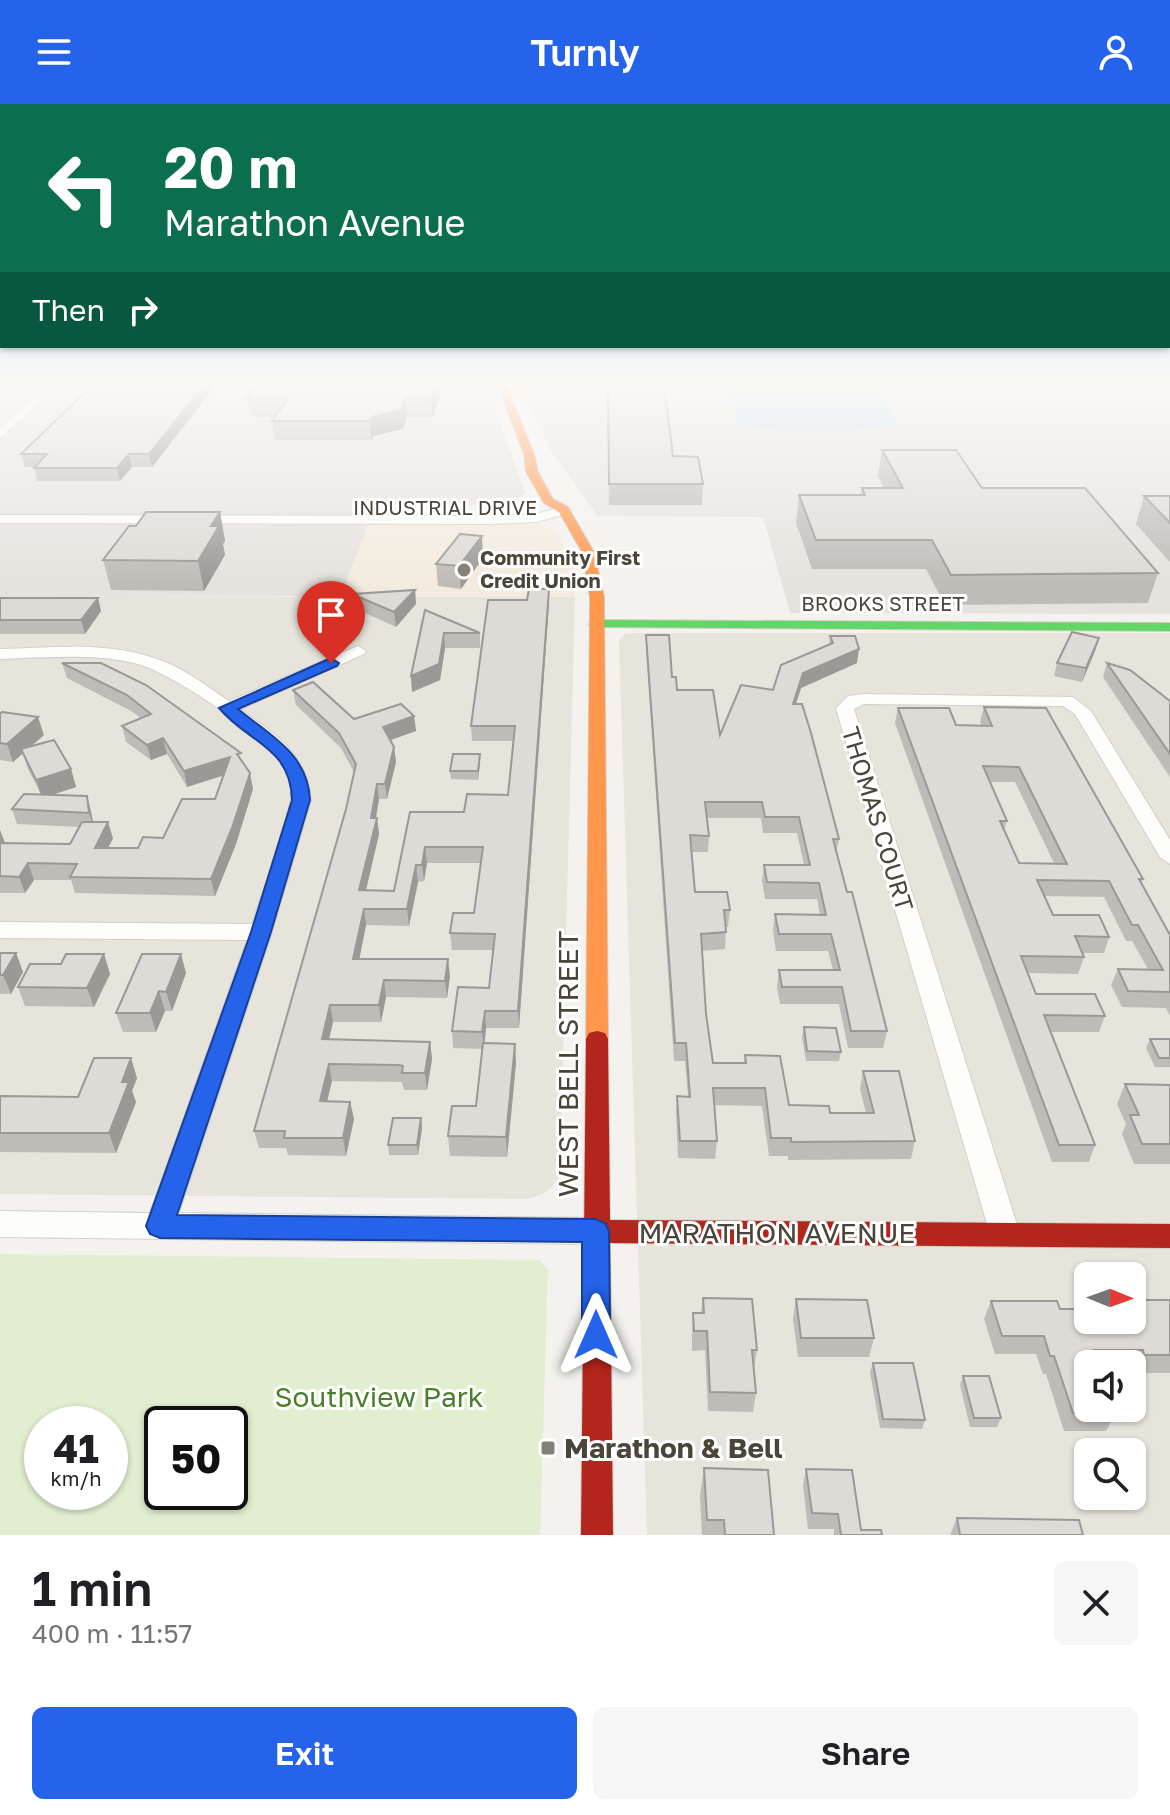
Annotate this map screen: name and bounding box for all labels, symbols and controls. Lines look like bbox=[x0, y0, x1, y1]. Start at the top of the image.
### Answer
icon: menu bbox=[32, 30, 76, 74]
icon: person bbox=[1094, 30, 1138, 74]
text: Turnly bbox=[530, 31, 640, 74]
text: 20 m bbox=[164, 133, 298, 200]
icon: left bbox=[32, 136, 136, 240]
text: Marathon Avenue bbox=[164, 201, 465, 244]
icon: right bbox=[121, 288, 165, 332]
text: Then bbox=[32, 292, 105, 328]
street label: INDUSTRIAL DRIVE bbox=[353, 495, 537, 519]
place label: Community First Credit Union bbox=[480, 545, 640, 592]
marker: Community First Credit Union bbox=[455, 561, 473, 579]
pin bbox=[297, 581, 365, 663]
street label: BROOKS STREET bbox=[801, 591, 965, 615]
icon: arrive bbox=[309, 593, 353, 637]
street label: THOMAS COURT bbox=[837, 723, 920, 914]
street label: WEST BELL STREET bbox=[551, 931, 584, 1197]
street label: MARATHON AVENUE bbox=[639, 1216, 915, 1249]
north arrow bbox=[1074, 1262, 1146, 1334]
map controls bbox=[1074, 1262, 1146, 1510]
position arrow bbox=[554, 1293, 638, 1377]
button: sound bbox=[1074, 1350, 1146, 1422]
park label: Southview Park bbox=[275, 1380, 484, 1413]
speed limit sign: 50 bbox=[144, 1406, 248, 1510]
text: 41 bbox=[53, 1424, 99, 1472]
place label: Marathon & Bell bbox=[564, 1431, 783, 1464]
button: search bbox=[1074, 1438, 1146, 1510]
marker: Marathon & Bell bbox=[539, 1439, 557, 1457]
text: km/h bbox=[51, 1466, 101, 1490]
text: 1 min bbox=[32, 1559, 152, 1617]
button: close bbox=[1054, 1561, 1138, 1645]
text: 400 m · 11:57 bbox=[32, 1618, 192, 1649]
button: Exit bbox=[32, 1707, 577, 1799]
button: Share bbox=[593, 1707, 1138, 1799]

